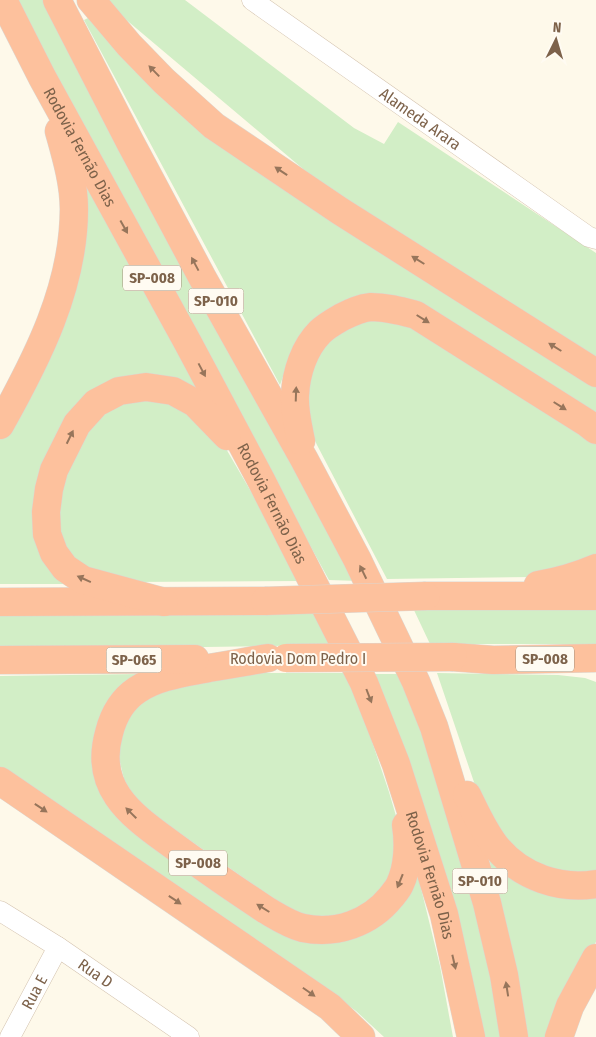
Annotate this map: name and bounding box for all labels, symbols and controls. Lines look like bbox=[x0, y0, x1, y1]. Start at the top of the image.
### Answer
north arrow bbox=[531, 15, 581, 65]
text: N bbox=[552, 19, 562, 36]
one-way arrow bbox=[148, 65, 160, 77]
street label: Rodovia Fernão Dias bbox=[40, 84, 120, 210]
street label: Alameda Arara bbox=[376, 84, 465, 154]
one-way arrow bbox=[275, 167, 288, 176]
one-way arrow bbox=[120, 220, 128, 235]
one-way arrow bbox=[411, 256, 424, 265]
one-way arrow bbox=[191, 257, 199, 271]
road number: SP-008 bbox=[123, 266, 181, 290]
road number: SP-010 bbox=[188, 288, 244, 314]
one-way arrow bbox=[417, 315, 430, 324]
one-way arrow bbox=[548, 342, 561, 352]
one-way arrow bbox=[198, 362, 206, 377]
one-way arrow bbox=[292, 385, 300, 401]
one-way arrow bbox=[554, 402, 567, 411]
one-way arrow bbox=[67, 430, 75, 444]
street label: Rodovia Fernão Dias bbox=[233, 440, 311, 567]
one-way arrow bbox=[359, 564, 367, 579]
one-way arrow bbox=[77, 574, 91, 582]
road number: SP-008 bbox=[516, 646, 574, 672]
road number: SP-065 bbox=[106, 648, 162, 672]
street label: Rodovia Dom Pedro I bbox=[230, 649, 366, 668]
one-way arrow bbox=[365, 689, 373, 704]
one-way arrow bbox=[34, 803, 47, 813]
one-way arrow bbox=[125, 807, 137, 819]
street label: Rodovia Fernão Dias bbox=[402, 809, 458, 941]
road number: SP-008 bbox=[169, 850, 227, 876]
road number: SP-010 bbox=[452, 868, 508, 894]
one-way arrow bbox=[396, 874, 404, 888]
one-way arrow bbox=[168, 895, 182, 905]
one-way arrow bbox=[256, 903, 269, 912]
one-way arrow bbox=[450, 954, 458, 969]
street label: Rua D bbox=[74, 955, 116, 992]
street label: Rua E bbox=[18, 972, 51, 1013]
one-way arrow bbox=[502, 980, 510, 996]
one-way arrow bbox=[302, 987, 315, 997]

